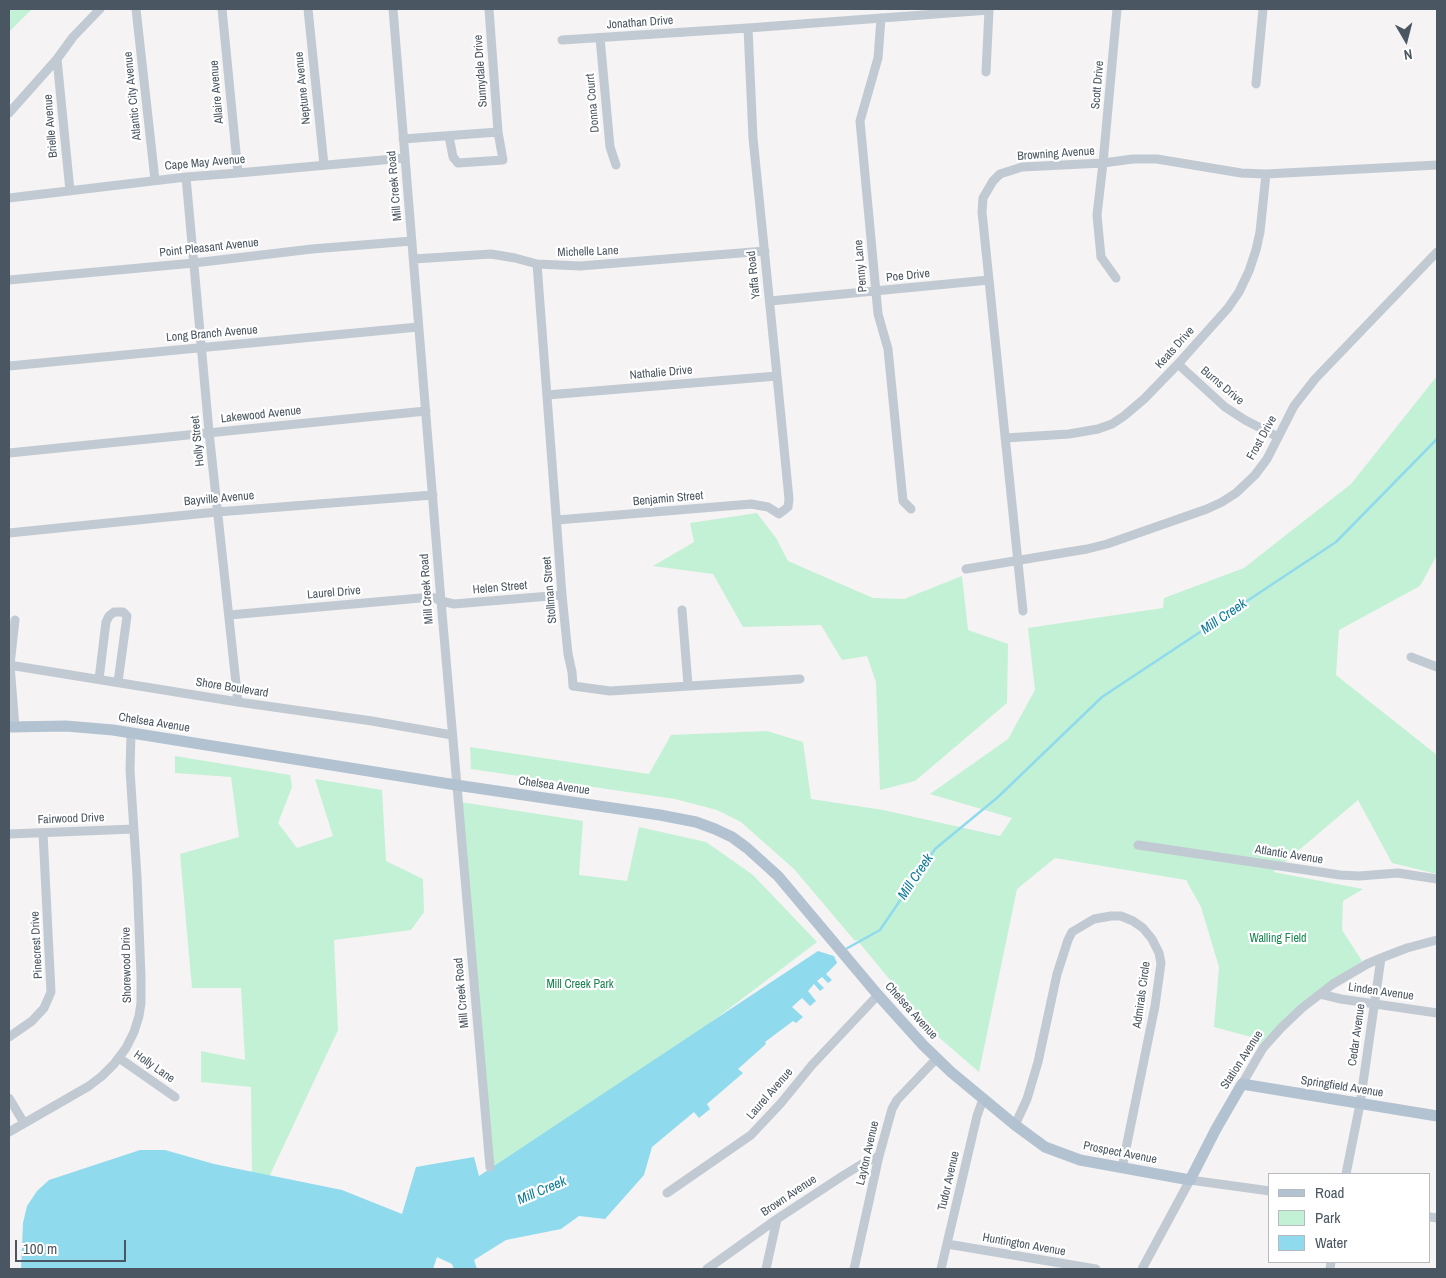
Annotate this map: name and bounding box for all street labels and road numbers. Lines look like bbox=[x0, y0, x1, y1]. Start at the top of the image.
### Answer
street label: Jonathan Drive bbox=[606, 13, 674, 33]
street label: Sunnydale Drive bbox=[471, 34, 491, 108]
street label: Atlantic City Avenue bbox=[121, 51, 145, 141]
street label: Neptune Avenue bbox=[292, 51, 314, 125]
street label: Allaire Avenue bbox=[207, 60, 227, 124]
street label: Scott Drive bbox=[1089, 60, 1107, 110]
street label: Donna Courrt bbox=[583, 73, 603, 133]
street label: Brielle Avenue bbox=[41, 94, 61, 158]
street label: Browning Avenue bbox=[1017, 144, 1095, 164]
street label: Mill Creek Road bbox=[385, 150, 405, 222]
street label: Cape May Avenue bbox=[164, 152, 246, 174]
street label: Point Pleasant Avenue bbox=[159, 236, 259, 260]
street label: Penny Lane bbox=[852, 239, 870, 293]
street label: Michelle Lane bbox=[557, 244, 619, 260]
street label: Yaffa Road bbox=[744, 250, 764, 300]
street label: Poe Drive bbox=[885, 267, 931, 285]
street label: Long Branch Avenue bbox=[166, 323, 258, 345]
street label: Keats Drive bbox=[1152, 324, 1198, 372]
street label: Nathalie Drive bbox=[629, 363, 693, 383]
street label: Burns Drive bbox=[1197, 364, 1247, 408]
street label: Lakewood Avenue bbox=[220, 404, 302, 426]
street label: Frost Drive bbox=[1244, 413, 1280, 463]
street label: Holly Street bbox=[188, 415, 208, 467]
street label: Bayville Avenue bbox=[183, 489, 255, 509]
street label: Benjamin Street bbox=[632, 489, 704, 509]
street label: Mill Creek Road bbox=[417, 553, 437, 625]
street label: Stollman Street bbox=[540, 556, 560, 624]
street label: Helen Street bbox=[472, 578, 528, 598]
street label: Laurel Drive bbox=[307, 583, 361, 603]
street label: Shore Boulevard bbox=[195, 675, 269, 701]
street label: Chelsea Avenue bbox=[117, 710, 191, 736]
street label: Chelsea Avenue bbox=[517, 774, 591, 798]
street label: Fairwood Drive bbox=[37, 811, 105, 827]
street label: Atlantic Avenue bbox=[1254, 843, 1324, 867]
street label: Pinecrest Drive bbox=[28, 911, 46, 979]
street label: Shorewood Drive bbox=[119, 927, 135, 1003]
street label: Mill Creek Road bbox=[452, 957, 472, 1029]
street label: Admirals Circle bbox=[1130, 961, 1154, 1029]
street label: Chelsea Avenue bbox=[882, 979, 940, 1043]
street label: Linden Avenue bbox=[1347, 980, 1415, 1004]
street label: Cedar Avenue bbox=[1346, 1003, 1368, 1067]
street label: Station Avenue bbox=[1218, 1028, 1266, 1092]
street label: Holly Lane bbox=[131, 1048, 177, 1086]
street label: Laurel Avenue bbox=[744, 1065, 796, 1123]
street label: Springfield Avenue bbox=[1300, 1073, 1384, 1101]
street label: Layton Avenue bbox=[854, 1119, 882, 1187]
street label: Prospect Avenue bbox=[1082, 1139, 1158, 1167]
street label: Tudor Avenue bbox=[935, 1150, 963, 1212]
street label: Brown Avenue bbox=[759, 1172, 819, 1220]
street label: Huntington Avenue bbox=[981, 1231, 1067, 1259]

